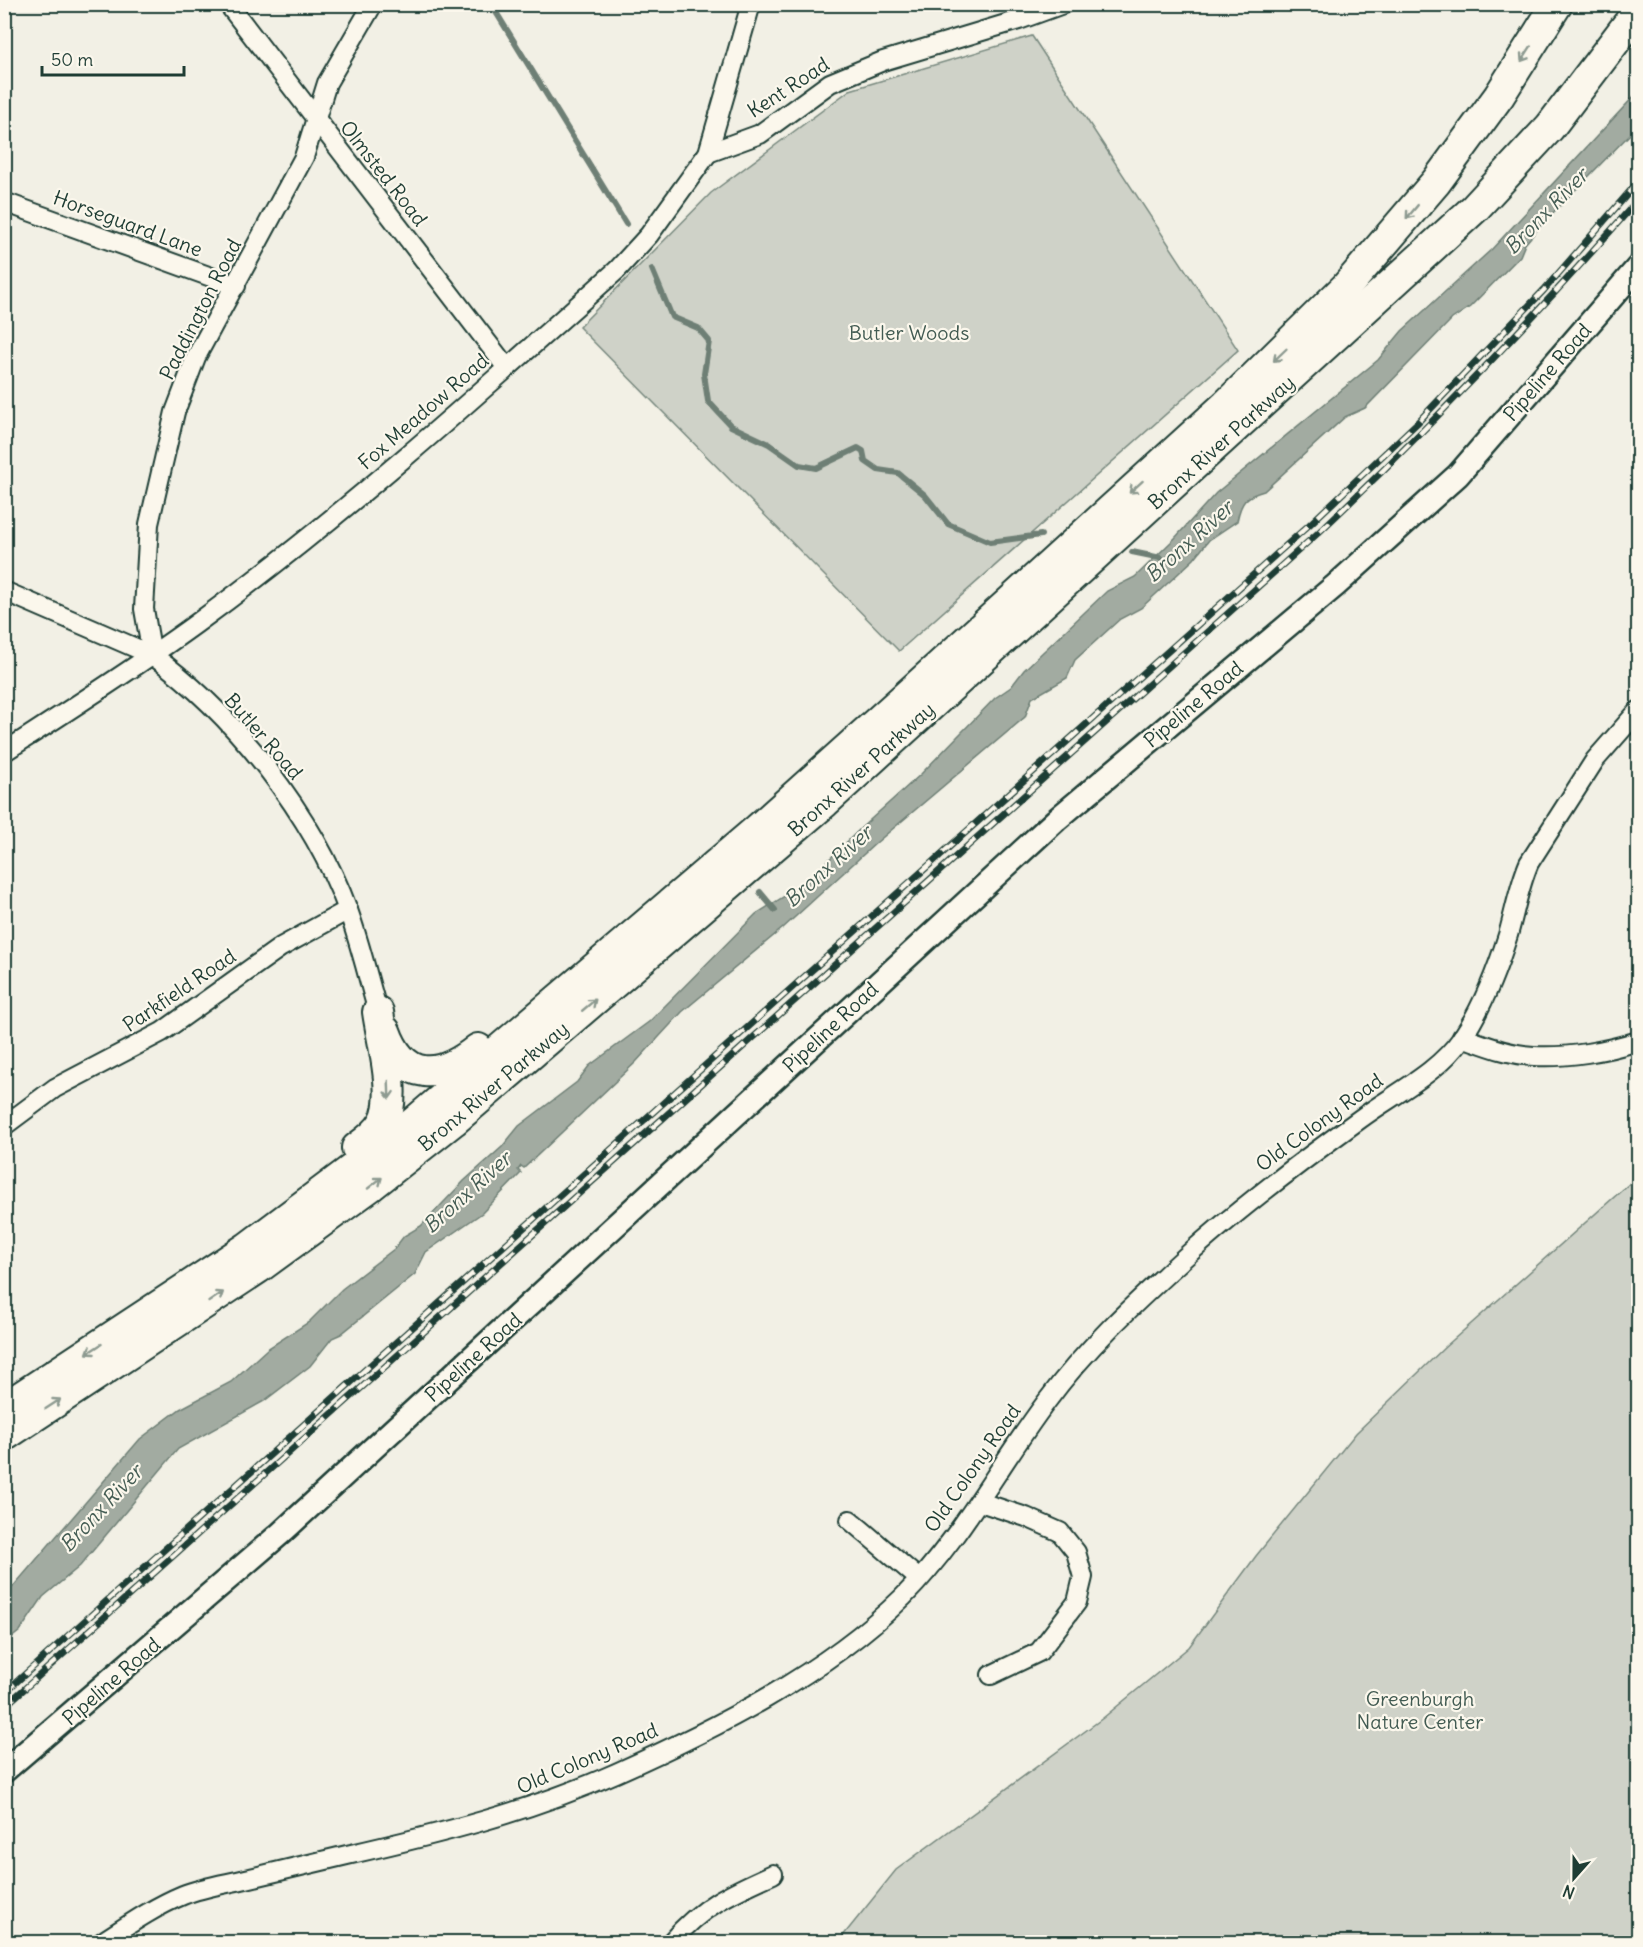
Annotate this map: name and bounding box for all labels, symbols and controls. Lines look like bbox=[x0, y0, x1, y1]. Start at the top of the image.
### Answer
scale bar bbox=[42, 39, 184, 77]
one-way arrow bbox=[1520, 45, 1532, 62]
text: 50 m bbox=[51, 48, 93, 71]
street label: Kent Road bbox=[742, 51, 834, 123]
street label: Olmsted Road bbox=[335, 115, 433, 231]
water label: Bronx River bbox=[1498, 160, 1595, 260]
street label: Horseguard Lane bbox=[50, 184, 206, 262]
one-way arrow bbox=[1405, 204, 1419, 219]
street label: Paddington Road bbox=[154, 234, 246, 384]
street label: Pipeline Road bbox=[1498, 318, 1596, 426]
park label: Butler Woods bbox=[849, 320, 969, 345]
street label: Fox Meadow Road bbox=[353, 347, 493, 474]
one-way arrow bbox=[1272, 348, 1287, 362]
street label: Bronx River Parkway bbox=[1142, 370, 1300, 514]
one-way arrow bbox=[1129, 480, 1144, 494]
water label: Bronx River bbox=[1139, 493, 1241, 588]
street label: Pipeline Road bbox=[1138, 655, 1248, 753]
street label: Butler Road bbox=[220, 688, 309, 785]
street label: Bronx River Parkway bbox=[782, 697, 940, 841]
water label: Bronx River bbox=[778, 818, 880, 913]
street label: Parkfield Road bbox=[118, 943, 240, 1037]
street label: Pipeline Road bbox=[777, 976, 883, 1078]
one-way arrow bbox=[581, 998, 596, 1012]
street label: Bronx River Parkway bbox=[413, 1016, 573, 1156]
street label: Old Colony Road bbox=[1251, 1067, 1388, 1176]
one-way arrow bbox=[383, 1080, 395, 1100]
water label: Bronx River bbox=[417, 1144, 519, 1239]
one-way arrow bbox=[367, 1177, 383, 1190]
one-way arrow bbox=[208, 1291, 224, 1303]
street label: Pipeline Road bbox=[419, 1307, 527, 1407]
one-way arrow bbox=[86, 1342, 103, 1355]
one-way arrow bbox=[45, 1398, 61, 1410]
street label: Old Colony Road bbox=[918, 1399, 1026, 1537]
water label: Bronx River bbox=[54, 1457, 150, 1557]
street label: Pipeline Road bbox=[57, 1632, 165, 1730]
park label: Greenburgh Nature Center bbox=[1357, 1686, 1483, 1734]
street label: Old Colony Road bbox=[513, 1717, 662, 1799]
north arrow bbox=[1544, 1848, 1604, 1908]
text: N bbox=[1560, 1881, 1577, 1903]

